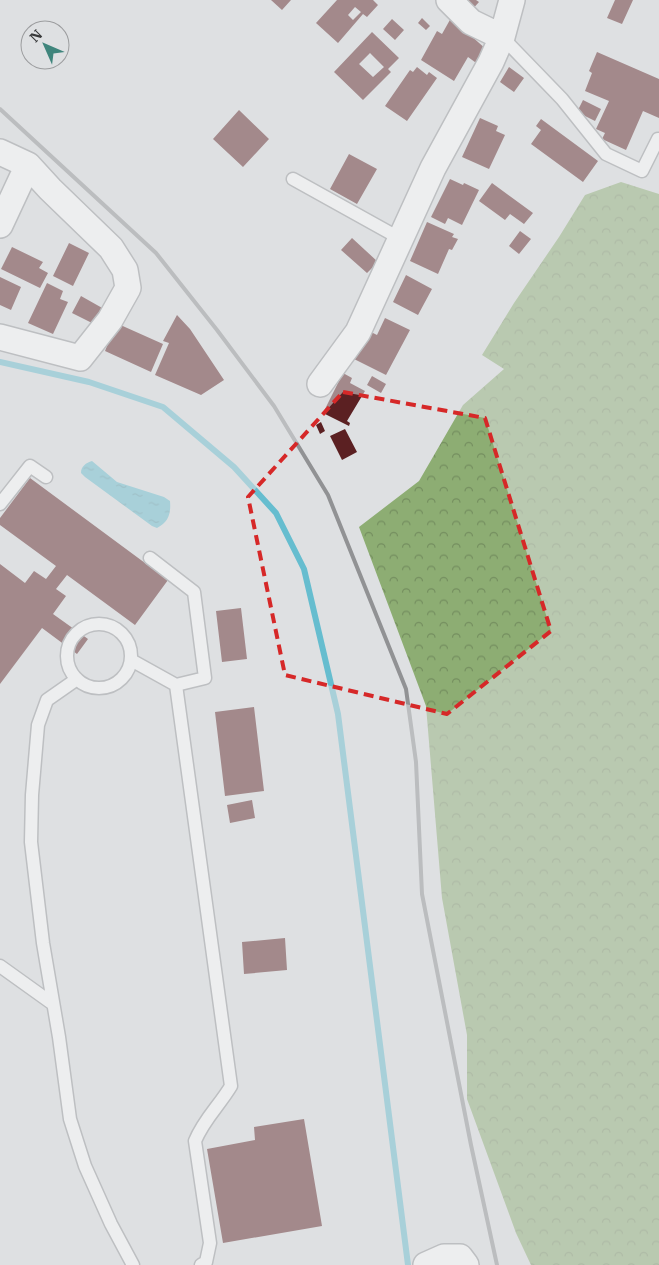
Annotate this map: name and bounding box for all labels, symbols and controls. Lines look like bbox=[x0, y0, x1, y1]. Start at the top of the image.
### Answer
north arrow bbox=[20, 20, 70, 70]
text: N bbox=[26, 26, 46, 46]

